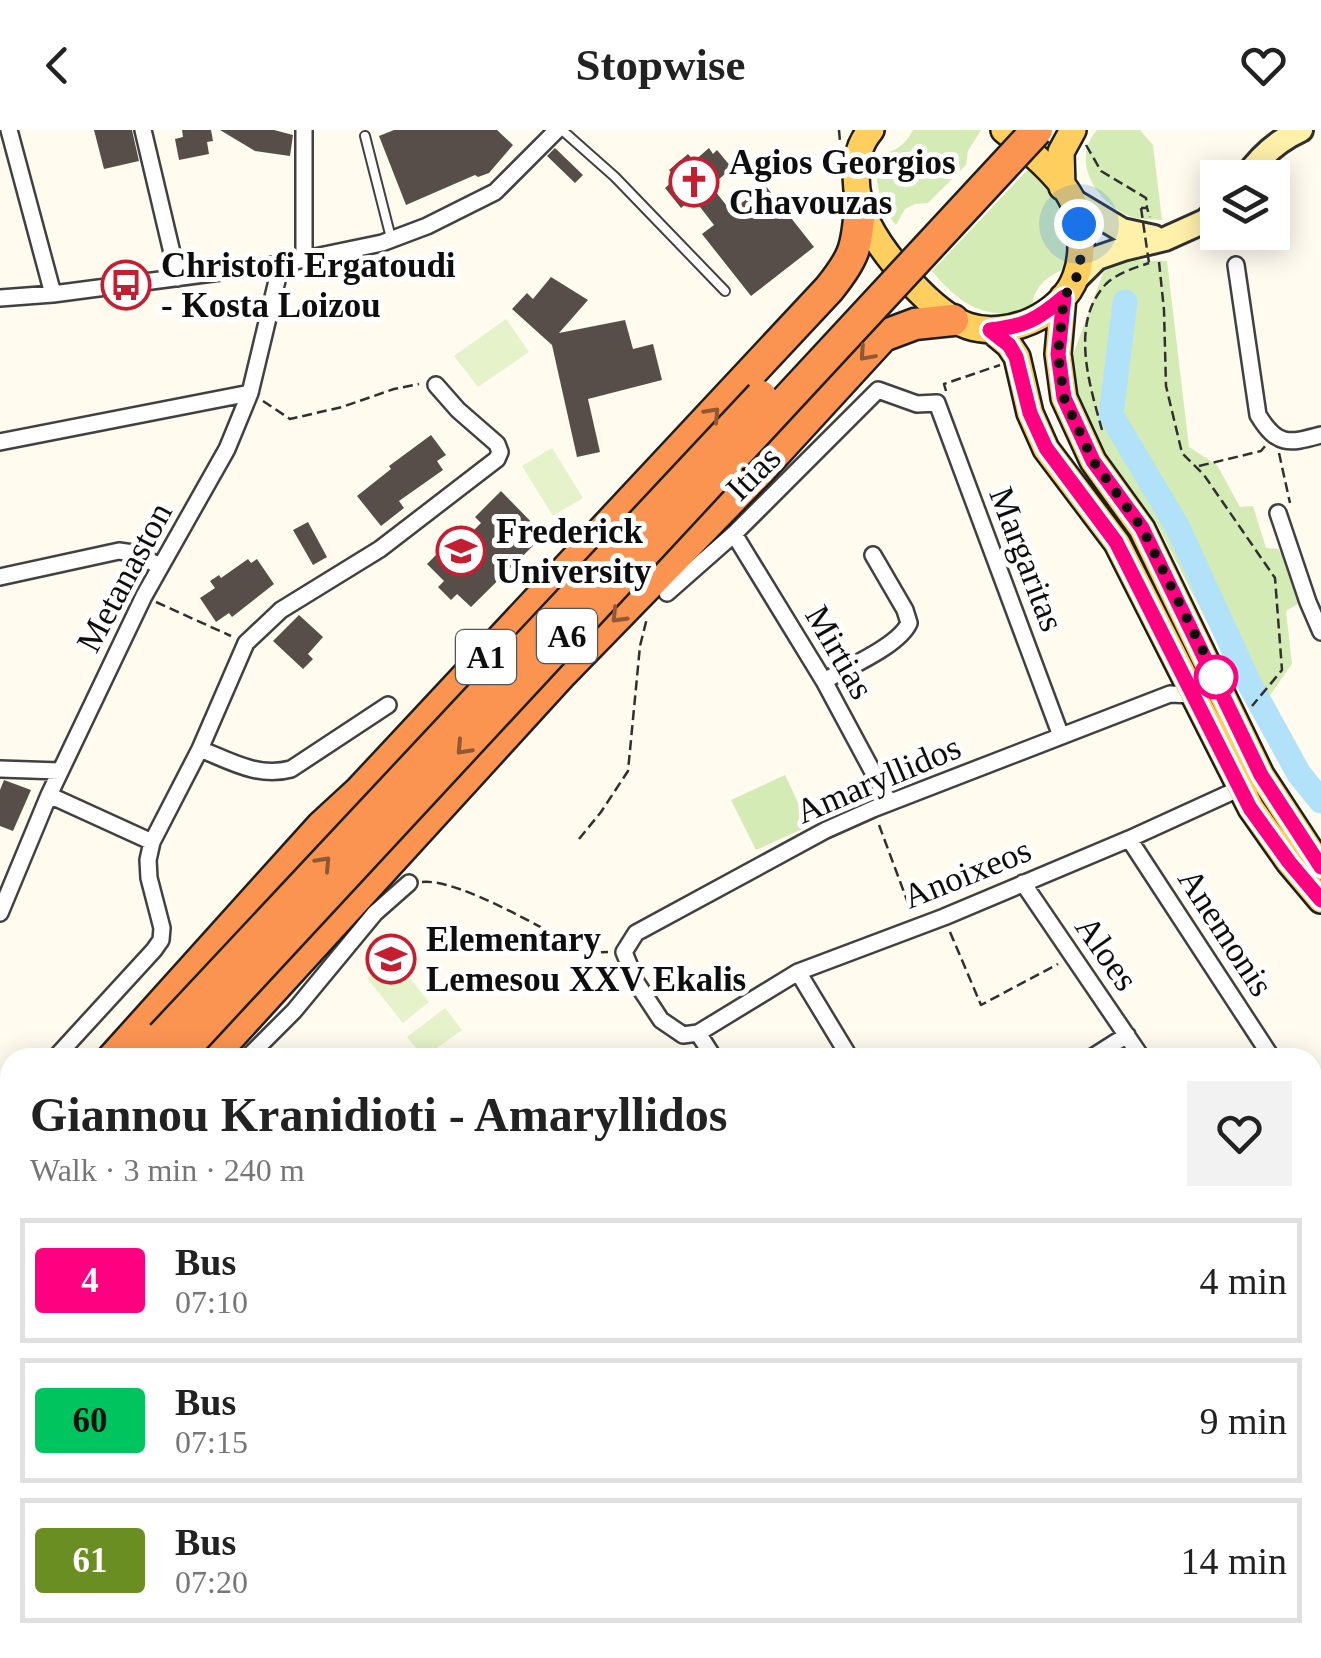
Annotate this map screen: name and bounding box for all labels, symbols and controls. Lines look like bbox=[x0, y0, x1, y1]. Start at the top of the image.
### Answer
icon: back bbox=[30, 38, 85, 93]
icon: heart bbox=[1236, 38, 1291, 93]
text: Stopwise bbox=[575, 40, 746, 90]
place label: Agios Georgios Chavouzas bbox=[729, 143, 956, 222]
church icon: Agios Georgios Chavouzas bbox=[668, 156, 720, 208]
map controls bbox=[1200, 160, 1290, 250]
button: layers bbox=[1200, 160, 1290, 250]
your location bbox=[1054, 199, 1104, 249]
place label: Christofi Ergatoudi - Kosta Loizou bbox=[161, 246, 456, 325]
bus stop icon: Christofi Ergatoudi - Kosta Loizou bbox=[100, 259, 152, 311]
one-way arrow bbox=[860, 342, 878, 361]
one-way arrow bbox=[701, 408, 719, 426]
street label: Itias bbox=[718, 438, 788, 508]
street label: Margaritas bbox=[981, 482, 1072, 637]
street label: Metanaston bbox=[69, 496, 180, 658]
place label: Frederick University bbox=[496, 512, 652, 591]
school or university icon: Frederick University bbox=[435, 525, 487, 577]
street label: Mirtias bbox=[797, 599, 882, 706]
one-way arrow bbox=[612, 604, 630, 622]
road number: A6 bbox=[537, 609, 597, 663]
road number: A1 bbox=[456, 630, 516, 684]
unlabelled marker bbox=[1195, 656, 1237, 698]
street label: Amaryllidos bbox=[790, 727, 966, 832]
one-way arrow bbox=[457, 736, 475, 755]
street label: Anoixeos bbox=[898, 830, 1037, 917]
one-way arrow bbox=[312, 856, 330, 875]
street label: Anemonis bbox=[1170, 861, 1281, 1003]
street label: Aloes bbox=[1067, 909, 1146, 998]
place label: Elementary Lemesou XXV Ekalis bbox=[426, 920, 746, 999]
school or university icon: Elementary Lemesou XXV Ekalis bbox=[365, 933, 417, 985]
button: heart bbox=[1187, 1081, 1292, 1186]
text: Giannou Kranidioti - Amaryllidos bbox=[30, 1088, 727, 1141]
text: Walk · 3 min · 240 m bbox=[30, 1152, 305, 1188]
text: Bus bbox=[175, 1241, 236, 1283]
text: 4 min bbox=[1199, 1260, 1287, 1302]
text: 4 bbox=[81, 1261, 99, 1300]
text: 07:10 bbox=[175, 1284, 248, 1320]
text: Bus bbox=[175, 1381, 236, 1423]
text: 9 min bbox=[1199, 1400, 1287, 1442]
text: 60 bbox=[73, 1401, 108, 1440]
text: 07:15 bbox=[175, 1424, 248, 1460]
text: Bus bbox=[175, 1521, 236, 1563]
text: 14 min bbox=[1180, 1540, 1287, 1582]
text: 61 bbox=[73, 1541, 108, 1580]
text: 07:20 bbox=[175, 1564, 248, 1600]

